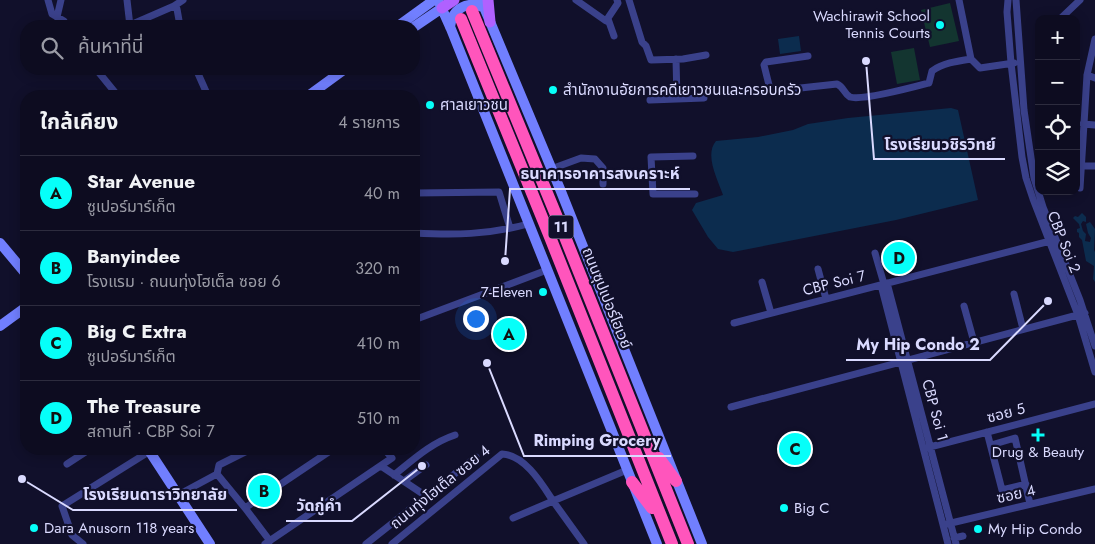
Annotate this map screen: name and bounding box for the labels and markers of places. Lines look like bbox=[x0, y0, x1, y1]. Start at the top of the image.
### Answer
place label: Wachirawit School Tennis Courts bbox=[813, 5, 930, 44]
marker: Wachirawit School Tennis Courts bbox=[934, 19, 946, 31]
place label: สำนักงานอัยการคดีเยาวชนและครอบครัว bbox=[563, 79, 802, 101]
marker: สำนักงานอัยการคดีเยาวชนและครอบครัว bbox=[547, 84, 559, 96]
place label: ศาลเยาวชน bbox=[440, 94, 508, 116]
marker: ศาลเยาวชน bbox=[424, 99, 436, 111]
callout: โรงเรียนวชิรวิทย์ bbox=[874, 128, 1005, 159]
callout: ธนาคารอาคารสงเคราะห์ bbox=[510, 158, 690, 189]
pin: D bbox=[883, 239, 915, 277]
place label: 7-Eleven bbox=[481, 281, 533, 303]
marker: 7-Eleven bbox=[537, 286, 549, 298]
pin: A bbox=[493, 315, 525, 353]
callout: My Hip Condo 2 bbox=[846, 329, 990, 360]
callout: Rimping Grocery bbox=[524, 425, 671, 456]
marker: Drug & Beauty bbox=[1032, 429, 1044, 441]
pin: C bbox=[779, 430, 811, 468]
place label: Drug & Beauty bbox=[992, 441, 1085, 463]
pin: B bbox=[248, 472, 280, 510]
callout: โรงเรียนดาราวิทยาลัย bbox=[73, 479, 237, 510]
callout: วัดกู่คำ bbox=[286, 490, 352, 521]
place label: Big C bbox=[794, 497, 830, 519]
marker: Big C bbox=[778, 502, 790, 514]
place label: Dara Anusorn 118 years bbox=[44, 517, 194, 539]
place label: My Hip Condo bbox=[988, 518, 1082, 540]
marker: Dara Anusorn 118 years bbox=[28, 522, 40, 534]
marker: My Hip Condo bbox=[972, 523, 984, 535]

